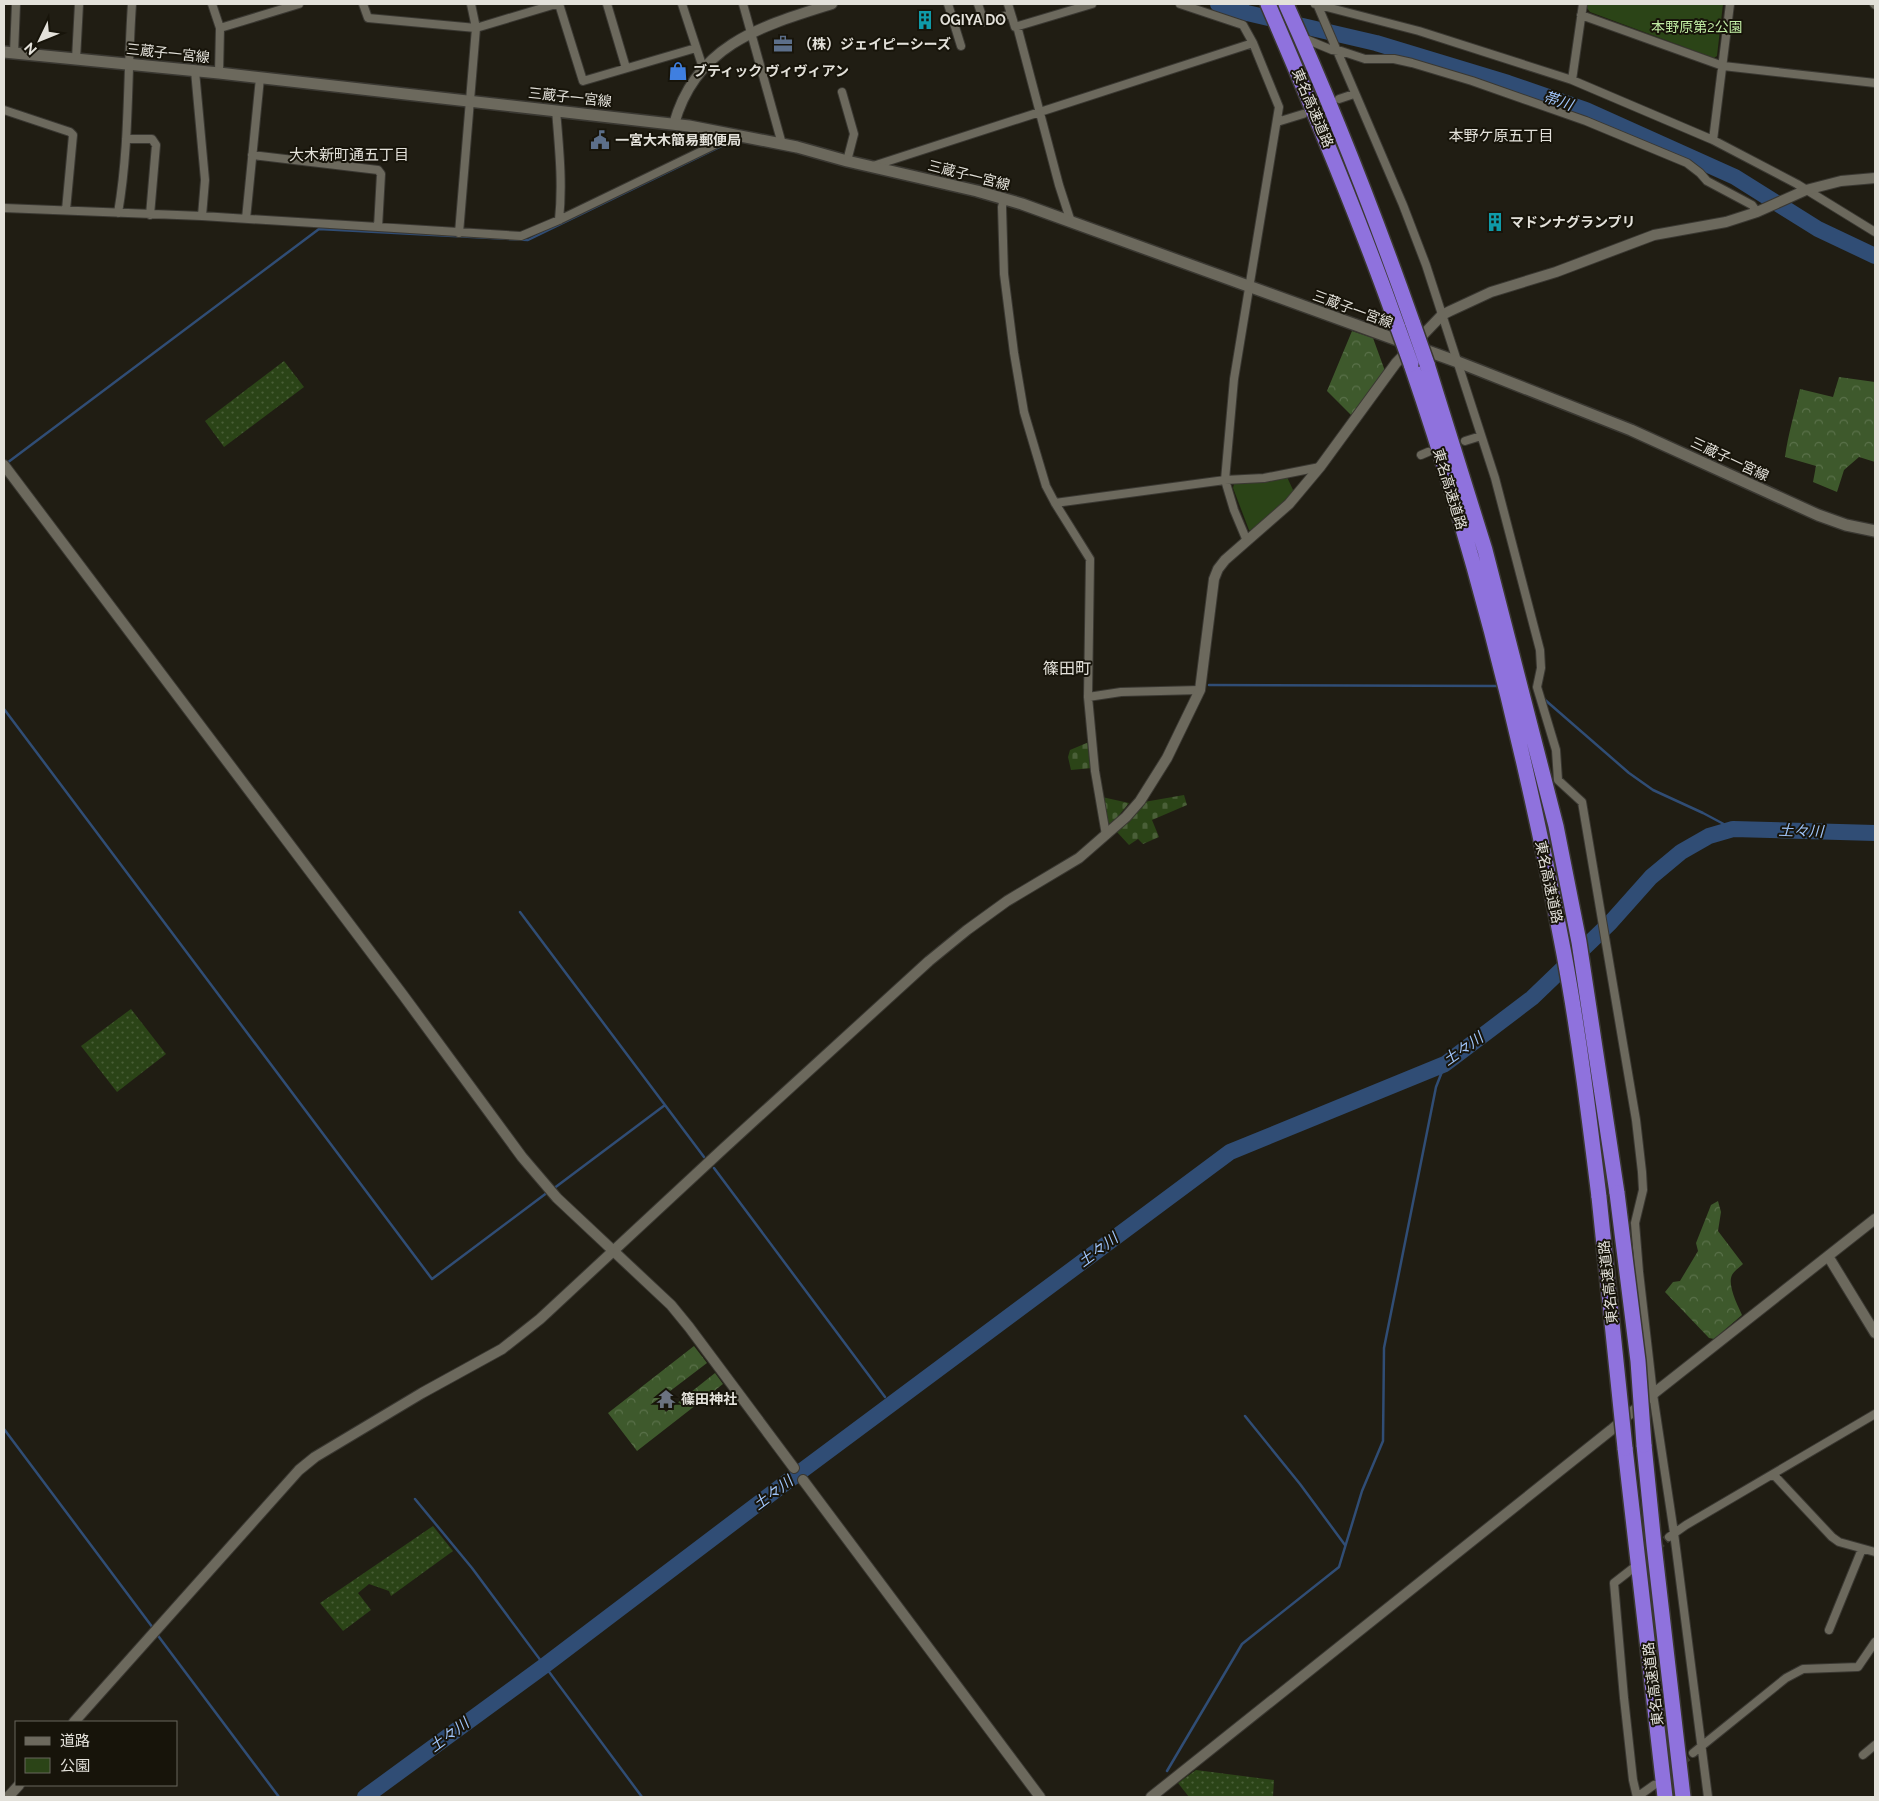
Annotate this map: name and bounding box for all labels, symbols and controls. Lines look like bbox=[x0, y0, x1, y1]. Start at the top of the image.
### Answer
building icon: OGIYA DO bbox=[914, 9, 936, 31]
place label: OGIYA DO bbox=[940, 12, 1006, 28]
north arrow bbox=[15, 15, 65, 65]
park label: 本野原第2公園 bbox=[1651, 19, 1743, 35]
office icon: （株）ジェイピーシーズ bbox=[772, 33, 794, 55]
place label: （株）ジェイピーシーズ bbox=[798, 36, 951, 52]
text: N bbox=[21, 40, 40, 58]
street label: 三蔵子一宮線 bbox=[125, 41, 211, 65]
shop icon: ブティック ヴィヴィアン bbox=[667, 60, 689, 82]
place label: ブティック ヴィヴィアン bbox=[693, 63, 849, 79]
street label: 東名高速道路 bbox=[1289, 66, 1337, 150]
street label: 三蔵子一宮線 bbox=[527, 85, 613, 109]
water label: 帯川 bbox=[1541, 88, 1577, 115]
district label: 本野ケ原五丁目 bbox=[1448, 127, 1554, 145]
public building icon: 一宮大木簡易郵便局 bbox=[589, 129, 611, 151]
place label: 一宮大木簡易郵便局 bbox=[615, 132, 741, 148]
district label: 大木新町通五丁目 bbox=[289, 146, 409, 164]
street label: 三蔵子一宮線 bbox=[926, 157, 1012, 193]
building icon: マドンナグランプリ bbox=[1484, 211, 1506, 233]
place label: マドンナグランプリ bbox=[1510, 214, 1636, 230]
street label: 三蔵子一宮線 bbox=[1311, 287, 1395, 331]
street label: 三蔵子一宮線 bbox=[1689, 434, 1771, 484]
street label: 東名高速道路 bbox=[1430, 446, 1470, 532]
district label: 篠田町 bbox=[1043, 659, 1091, 678]
water label: 土々川 bbox=[1778, 821, 1826, 841]
street label: 東名高速道路 bbox=[1532, 839, 1566, 925]
water label: 土々川 bbox=[1439, 1028, 1488, 1069]
water label: 土々川 bbox=[1075, 1228, 1123, 1271]
street label: 東名高速道路 bbox=[1596, 1239, 1620, 1325]
temple icon: 篠田神社 bbox=[655, 1388, 677, 1410]
place label: 篠田神社 bbox=[681, 1391, 737, 1407]
water label: 土々川 bbox=[750, 1471, 798, 1514]
street label: 東名高速道路 bbox=[1640, 1641, 1666, 1727]
water label: 土々川 bbox=[426, 1713, 474, 1756]
legend bbox=[15, 1721, 178, 1786]
text: 道路 bbox=[60, 1732, 90, 1750]
text: 公園 bbox=[60, 1757, 90, 1775]

